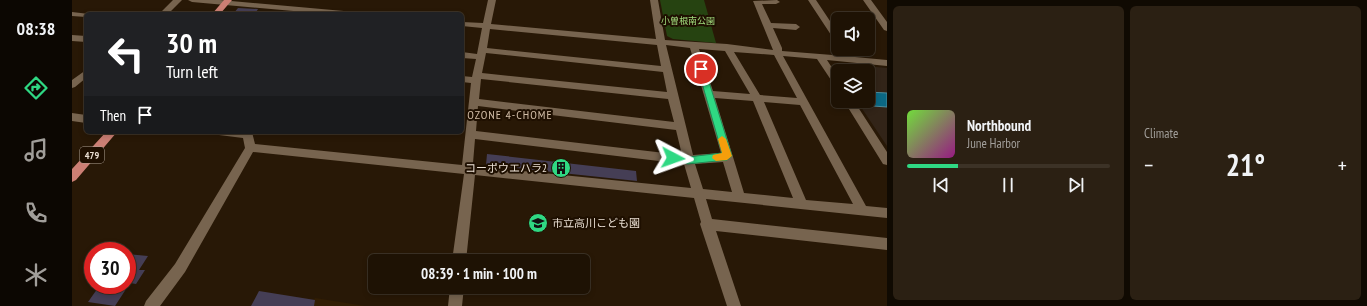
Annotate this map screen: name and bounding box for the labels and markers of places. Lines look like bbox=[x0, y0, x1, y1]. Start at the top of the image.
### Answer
pin bbox=[684, 52, 718, 86]
building icon: コーポウエハラ2 bbox=[550, 157, 572, 179]
place label: コーポウエハラ2 bbox=[465, 161, 547, 175]
school or university icon: 市立高川こども園 bbox=[527, 212, 549, 234]
place label: 市立高川こども園 bbox=[552, 216, 640, 230]

